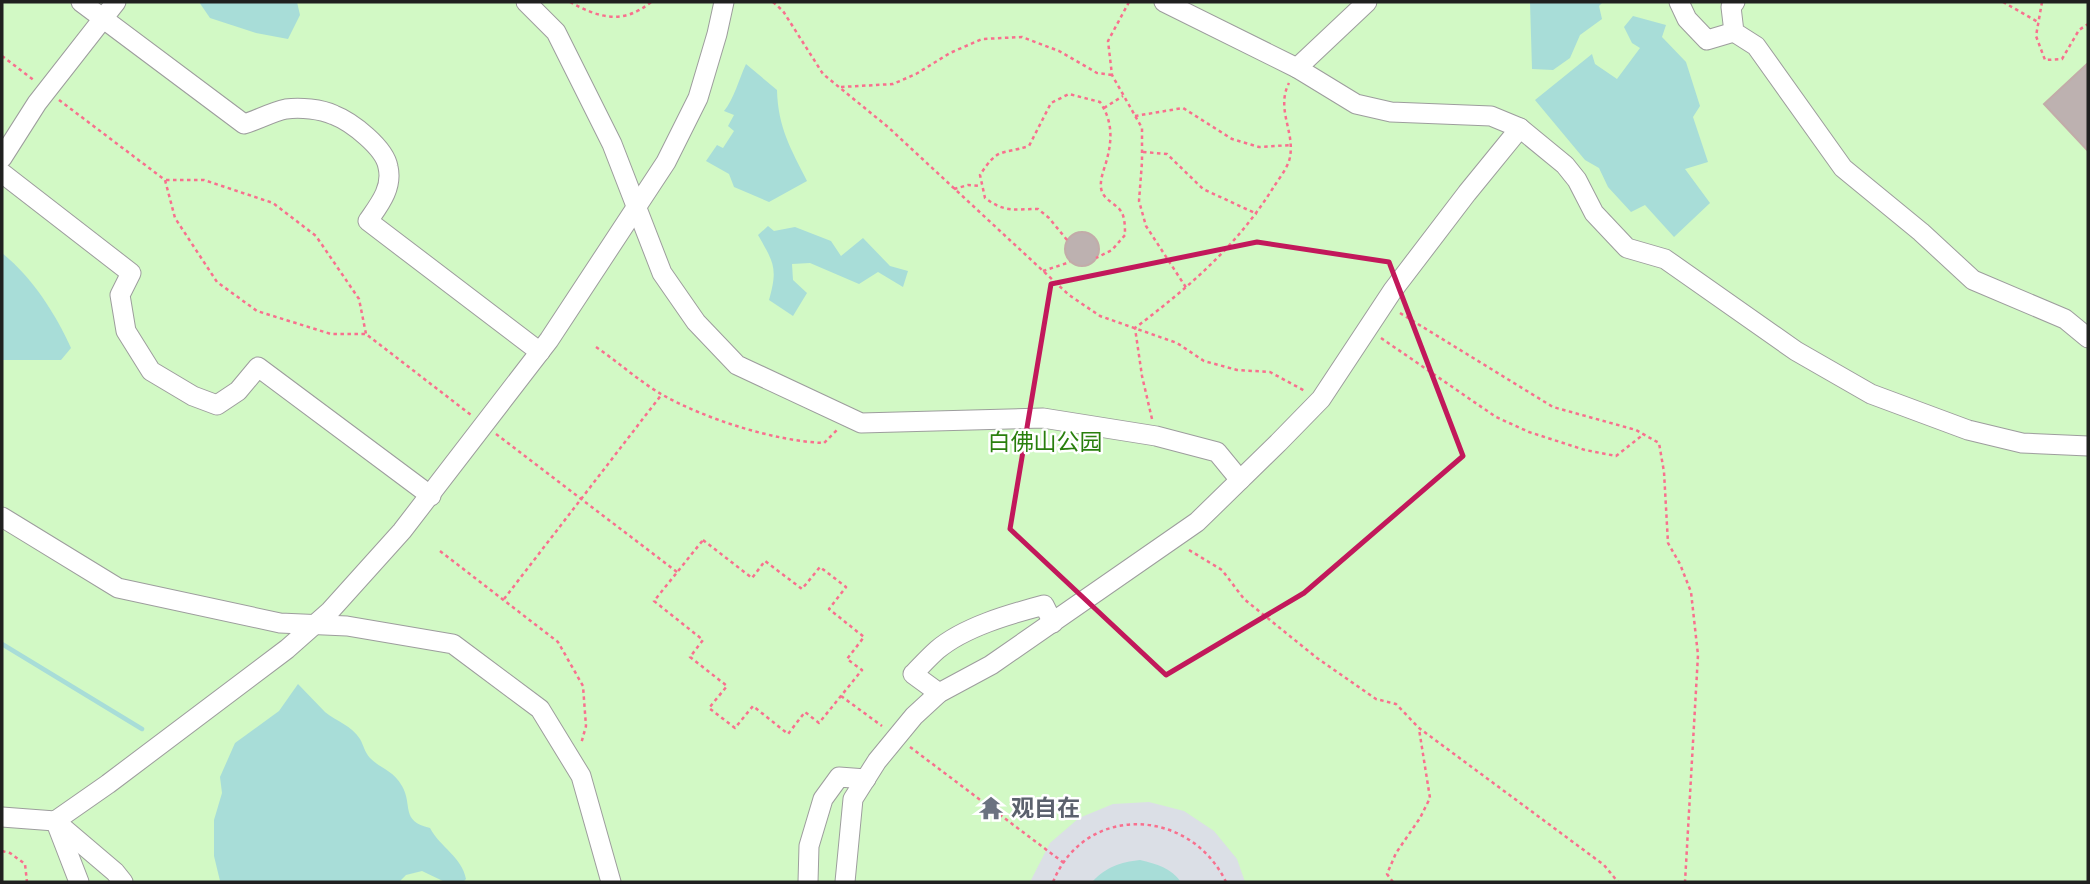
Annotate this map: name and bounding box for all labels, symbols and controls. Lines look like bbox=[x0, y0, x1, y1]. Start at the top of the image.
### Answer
park label: 白佛山公园 bbox=[988, 427, 1103, 455]
place label: 观自在 bbox=[1011, 793, 1080, 821]
temple icon: 观自在 bbox=[977, 794, 1005, 822]

